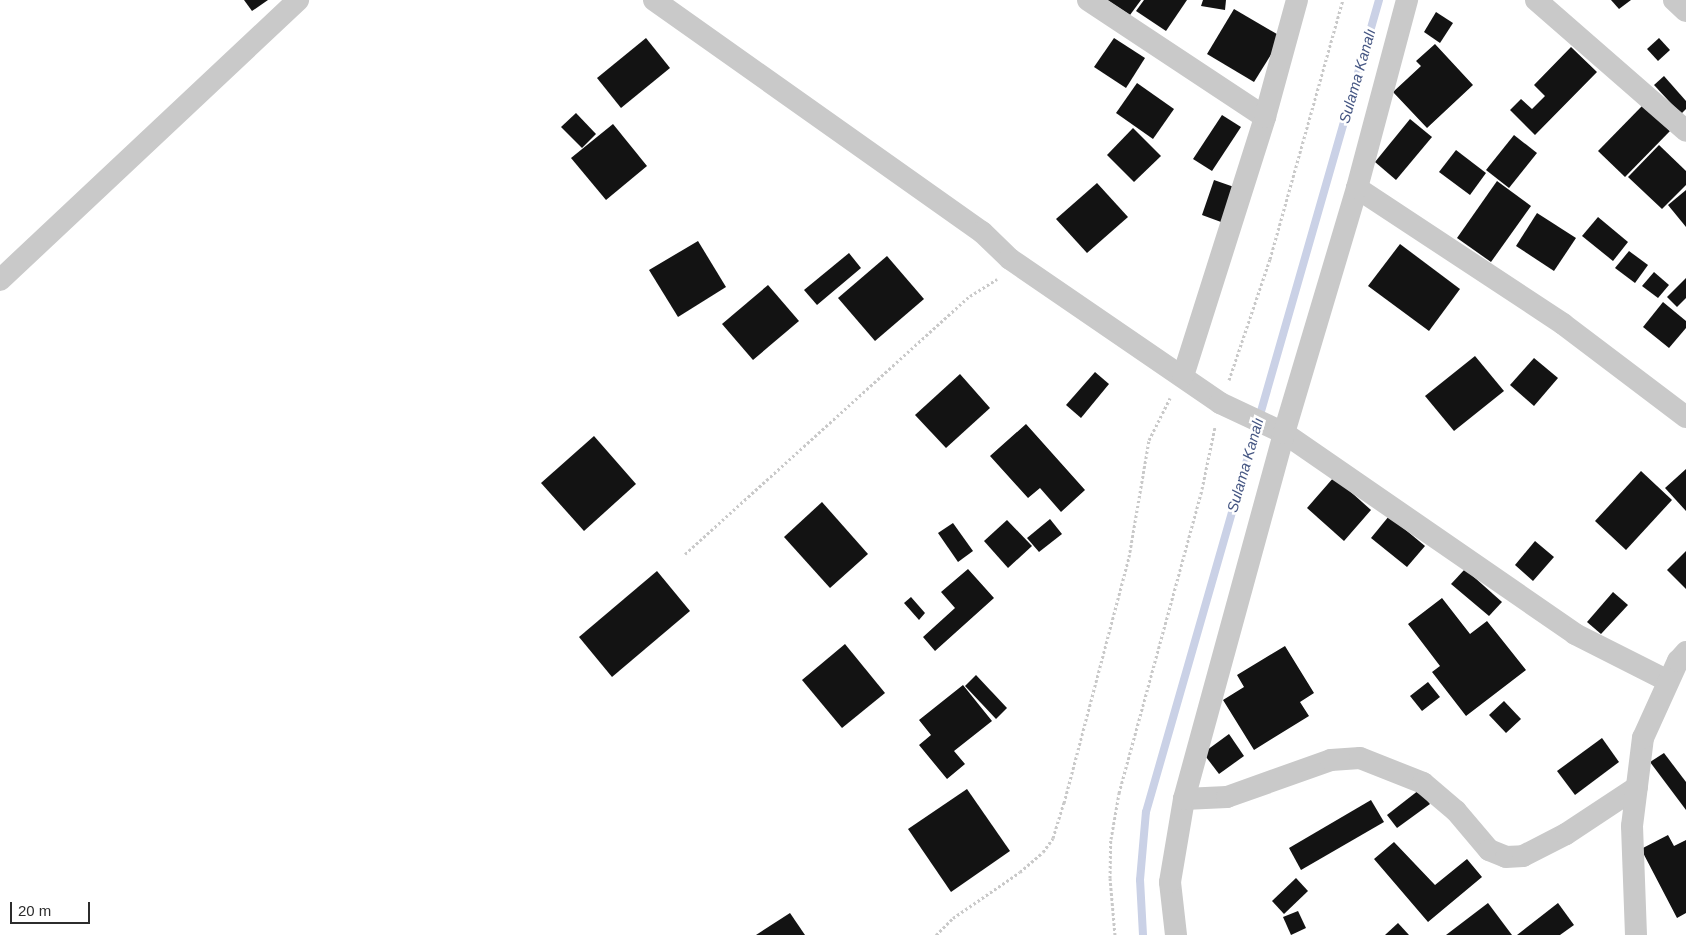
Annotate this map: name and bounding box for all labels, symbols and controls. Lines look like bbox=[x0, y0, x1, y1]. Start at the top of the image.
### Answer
water label: Sulama Kanalı bbox=[1335, 27, 1379, 125]
water label: Sulama Kanalı bbox=[1223, 416, 1267, 514]
scale bar bbox=[12, 892, 92, 924]
text: 20 m bbox=[18, 902, 51, 919]

